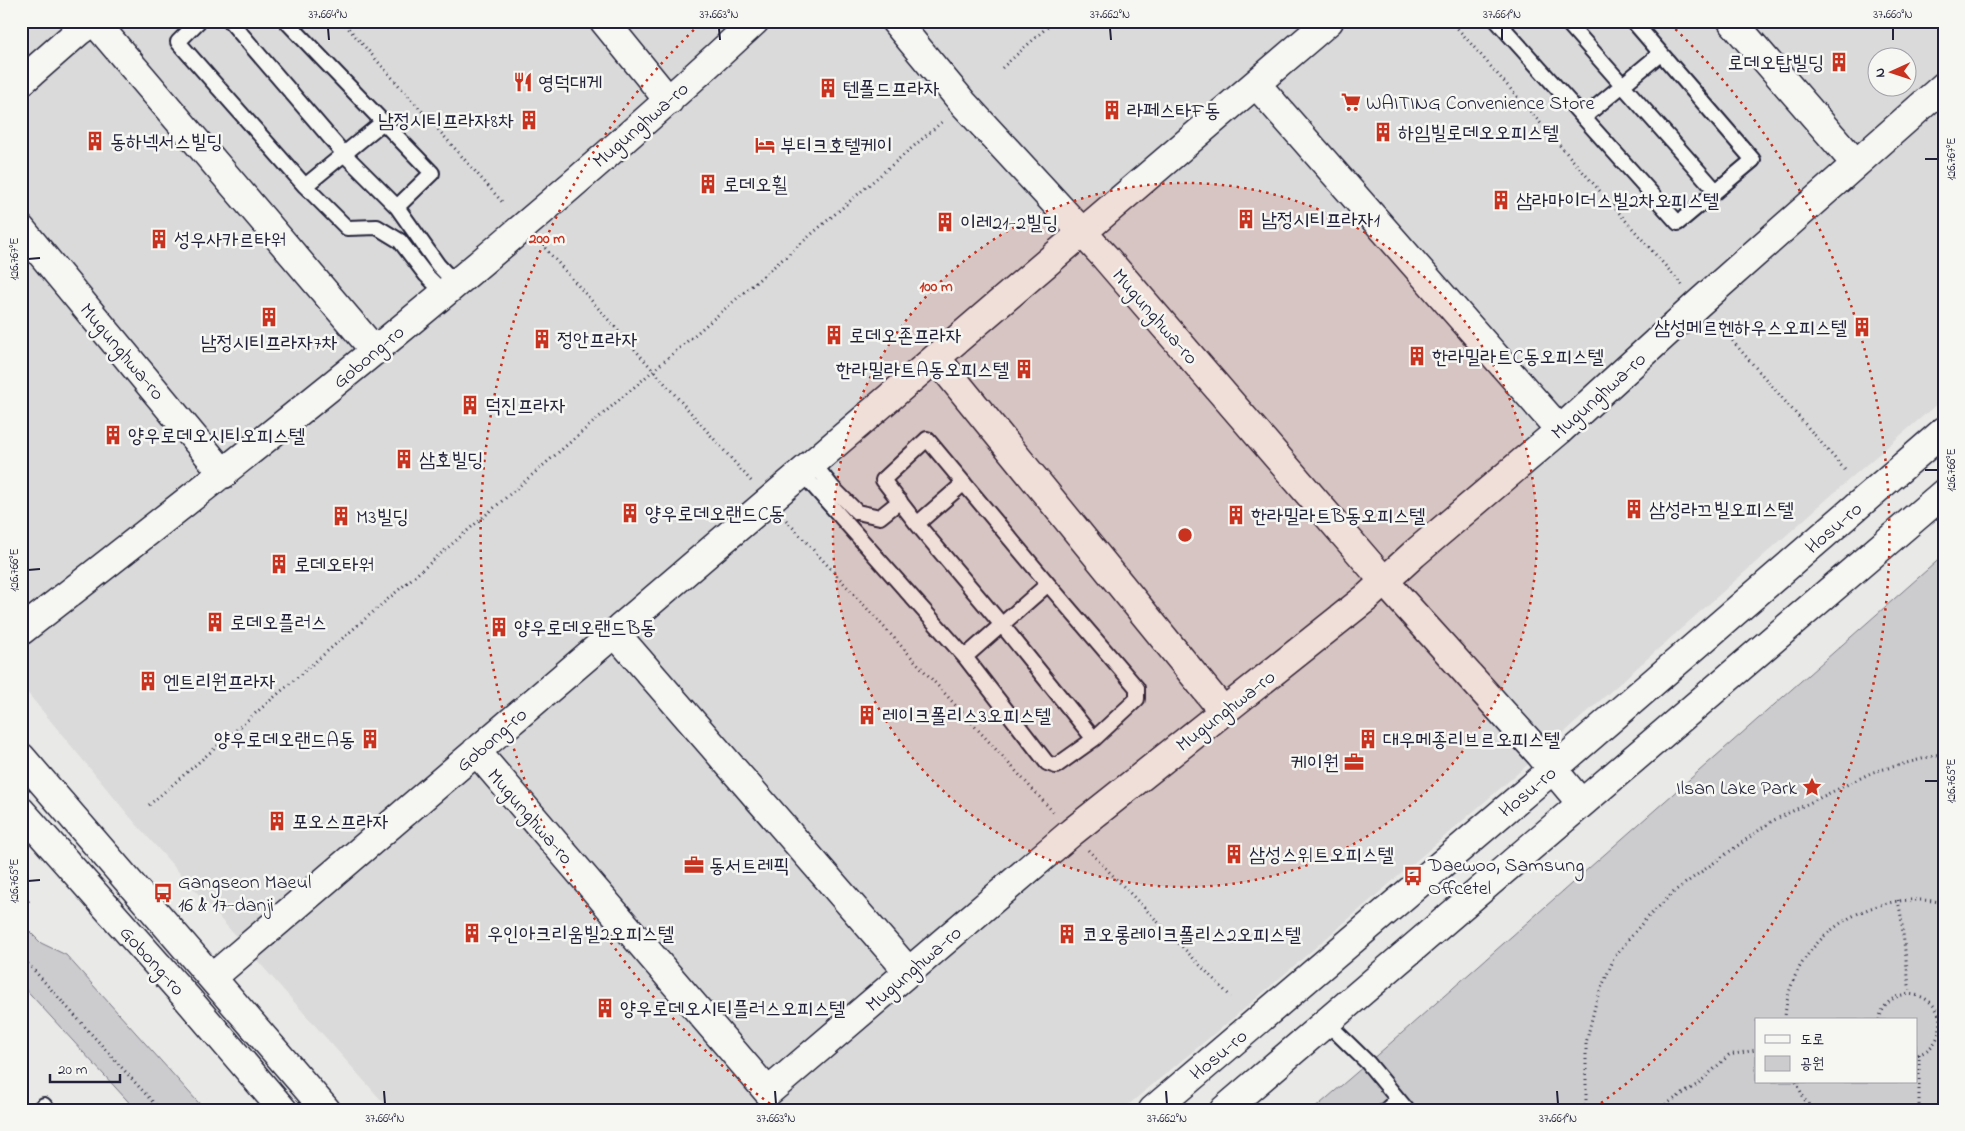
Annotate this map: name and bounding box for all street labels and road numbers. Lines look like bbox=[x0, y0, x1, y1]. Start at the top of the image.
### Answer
street label: Mugunghwa-ro bbox=[587, 76, 697, 177]
street label: Mugunghwa-ro bbox=[1103, 263, 1204, 373]
street label: Mugunghwa-ro bbox=[71, 298, 171, 408]
street label: Gobong-ro bbox=[327, 319, 413, 398]
street label: Mugunghwa-ro bbox=[1546, 346, 1654, 448]
street label: Hosu-ro bbox=[1800, 496, 1870, 562]
street label: Mugunghwa-ro bbox=[1171, 664, 1283, 761]
street label: Gobong-ro bbox=[451, 702, 535, 781]
street label: Hosu-ro bbox=[1493, 760, 1564, 826]
street label: Mugunghwa-ro bbox=[478, 763, 579, 873]
street label: Gobong-ro bbox=[111, 920, 191, 1004]
street label: Mugunghwa-ro bbox=[860, 920, 970, 1021]
street label: Hosu-ro bbox=[1184, 1023, 1255, 1089]

